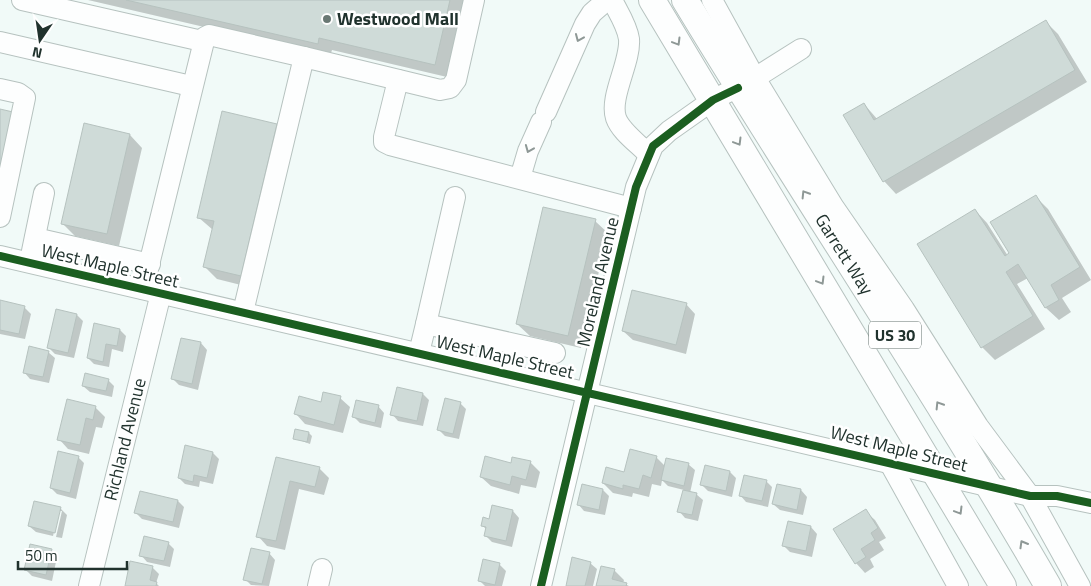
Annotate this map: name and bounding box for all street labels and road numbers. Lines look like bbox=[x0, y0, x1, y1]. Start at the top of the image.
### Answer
street label: Garrett Way bbox=[809, 208, 880, 300]
street label: Moreland Avenue bbox=[569, 214, 626, 349]
street label: West Maple Street bbox=[39, 237, 182, 295]
road number: US 30 bbox=[869, 322, 921, 348]
street label: West Maple Street bbox=[434, 328, 577, 386]
street label: Richland Avenue bbox=[96, 375, 153, 503]
street label: West Maple Street bbox=[828, 418, 971, 479]

